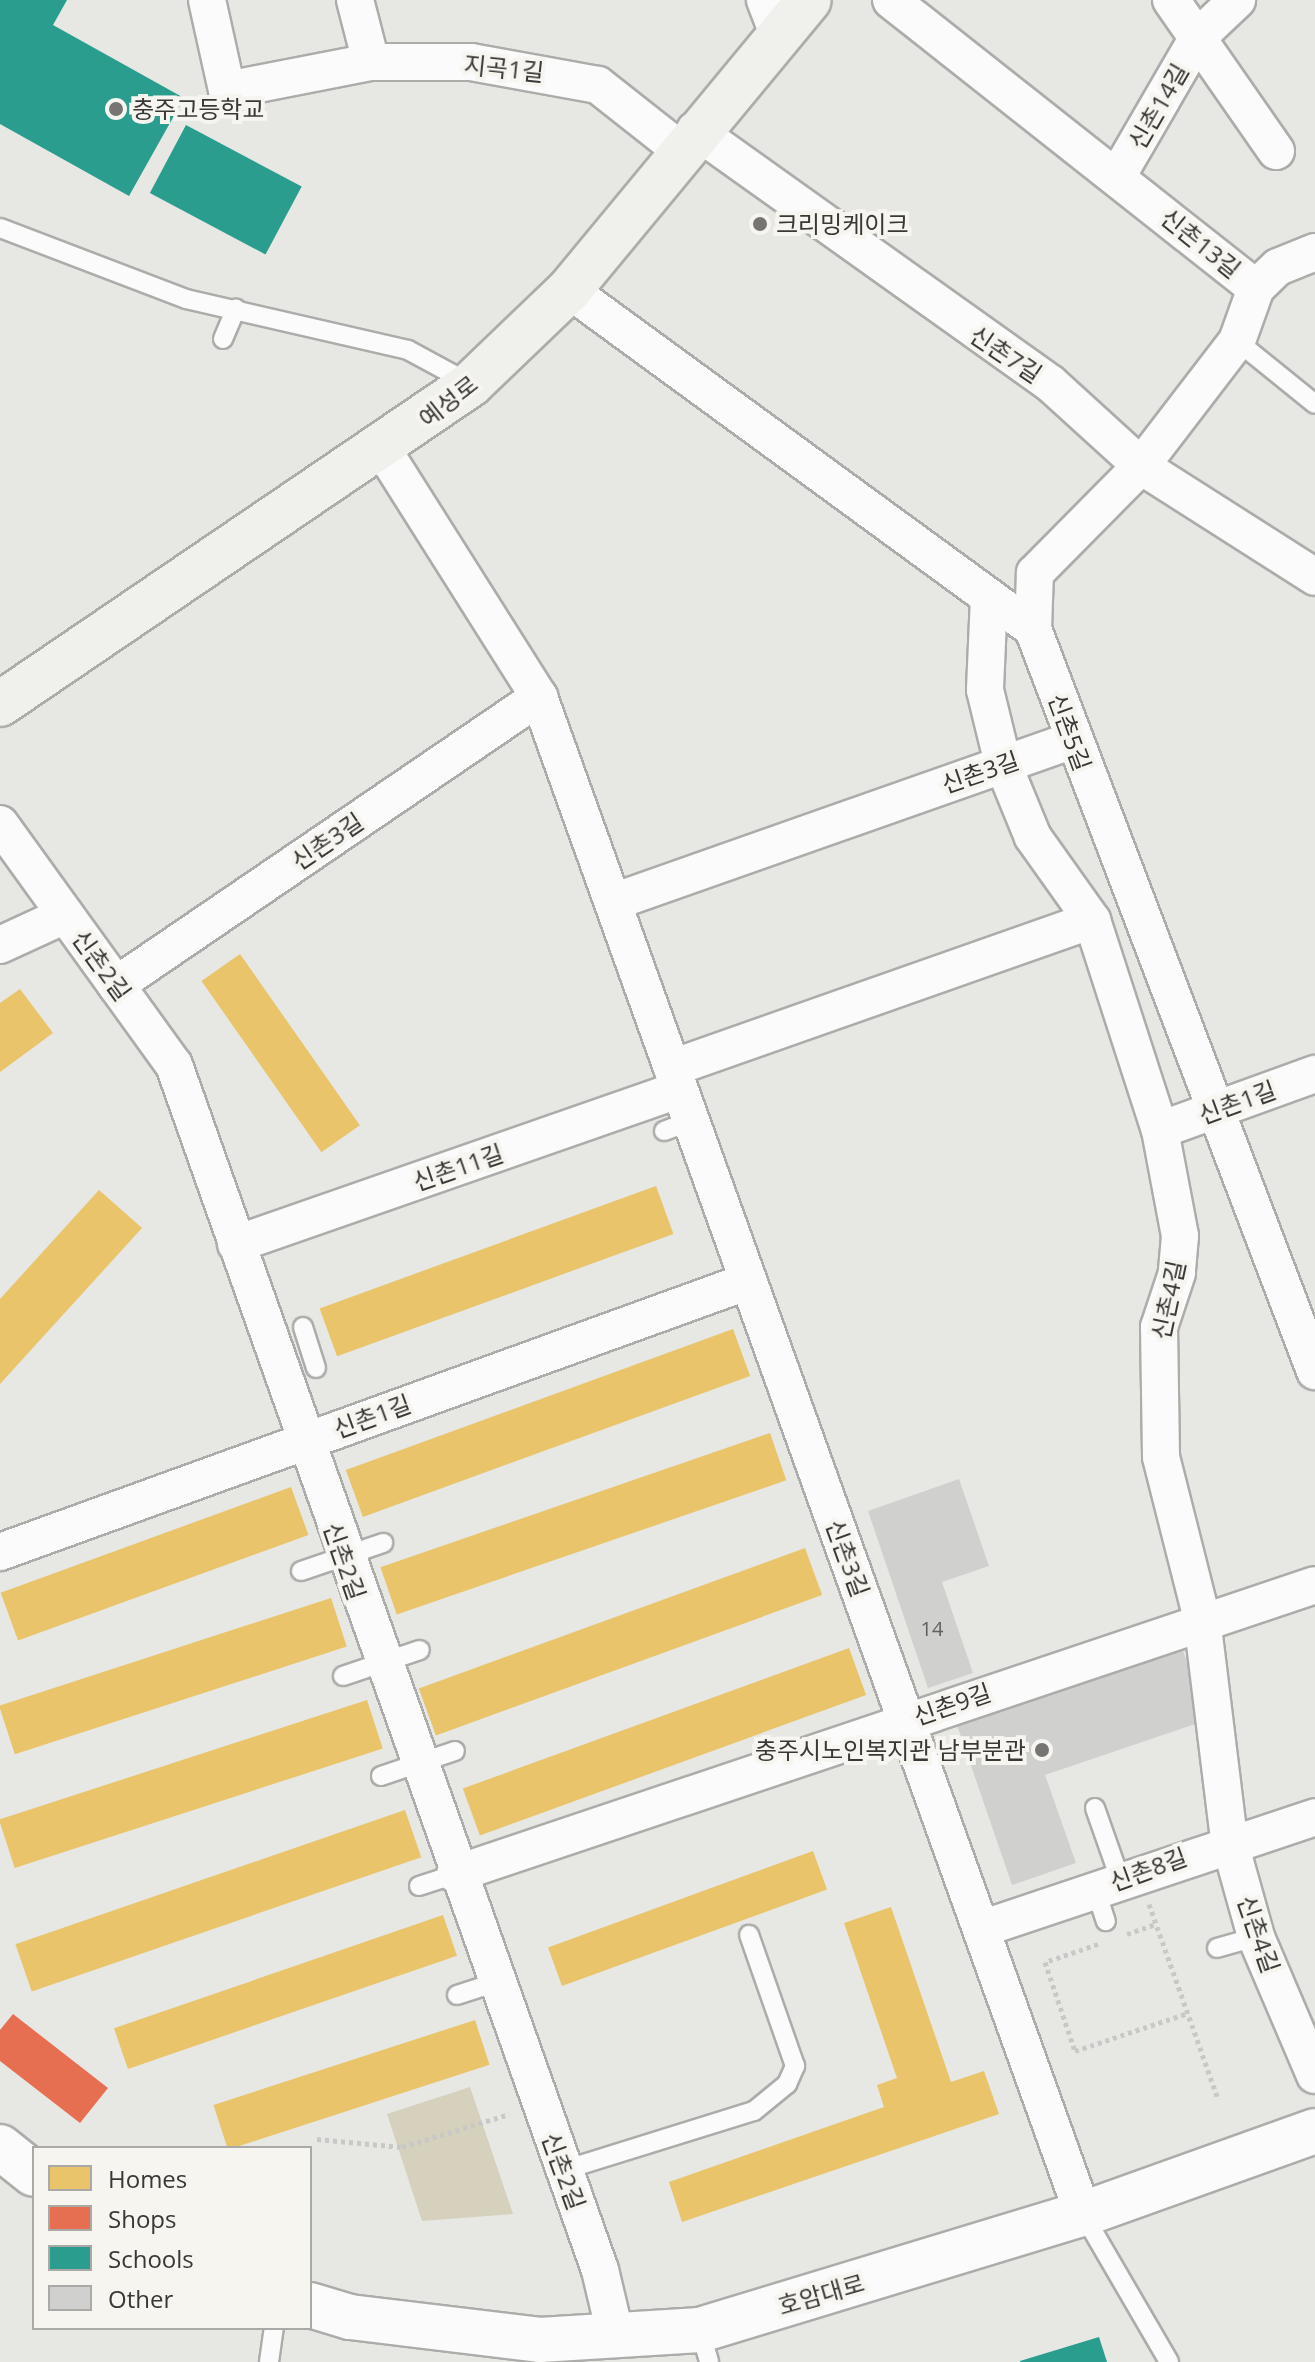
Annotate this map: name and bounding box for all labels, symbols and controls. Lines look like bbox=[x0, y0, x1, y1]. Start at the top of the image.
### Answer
street label: 지곡1길 bbox=[463, 49, 545, 87]
street label: 신촌14길 bbox=[1122, 58, 1194, 154]
place label: 충주고등학교 bbox=[132, 95, 264, 123]
marker: 충주고등학교 bbox=[107, 100, 125, 118]
street label: 신촌13길 bbox=[1156, 202, 1246, 284]
place label: 크리밍케이크 bbox=[776, 210, 908, 238]
marker: 크리밍케이크 bbox=[751, 215, 769, 233]
street label: 신촌7길 bbox=[965, 320, 1047, 388]
street label: 예성로 bbox=[413, 369, 483, 433]
street label: 신촌5길 bbox=[1043, 690, 1097, 774]
street label: 신촌3길 bbox=[938, 745, 1022, 799]
street label: 신촌3길 bbox=[286, 807, 368, 875]
street label: 신촌2길 bbox=[67, 924, 137, 1006]
street label: 신촌1길 bbox=[1195, 1075, 1279, 1129]
street label: 신촌11길 bbox=[409, 1138, 507, 1196]
street label: 신촌4길 bbox=[1146, 1258, 1190, 1342]
street label: 신촌1길 bbox=[330, 1389, 414, 1443]
street label: 신촌3길 bbox=[821, 1516, 875, 1600]
street label: 신촌2길 bbox=[318, 1519, 372, 1603]
house number: 14 bbox=[921, 1616, 943, 1640]
street label: 신촌9길 bbox=[910, 1677, 994, 1731]
place label: 충주시노인복지관 남부분관 bbox=[755, 1736, 1026, 1764]
marker: 충주시노인복지관 남부분관 bbox=[1033, 1741, 1051, 1759]
street label: 신촌8길 bbox=[1106, 1842, 1190, 1896]
street label: 신촌4길 bbox=[1232, 1892, 1286, 1976]
street label: 신촌2길 bbox=[537, 2129, 591, 2213]
legend bbox=[32, 2146, 312, 2330]
text: Homes bbox=[108, 2162, 187, 2195]
text: Shops bbox=[108, 2202, 176, 2235]
text: Schools bbox=[108, 2242, 194, 2275]
street label: 호암대로 bbox=[775, 2268, 867, 2320]
text: Other bbox=[108, 2282, 173, 2315]

